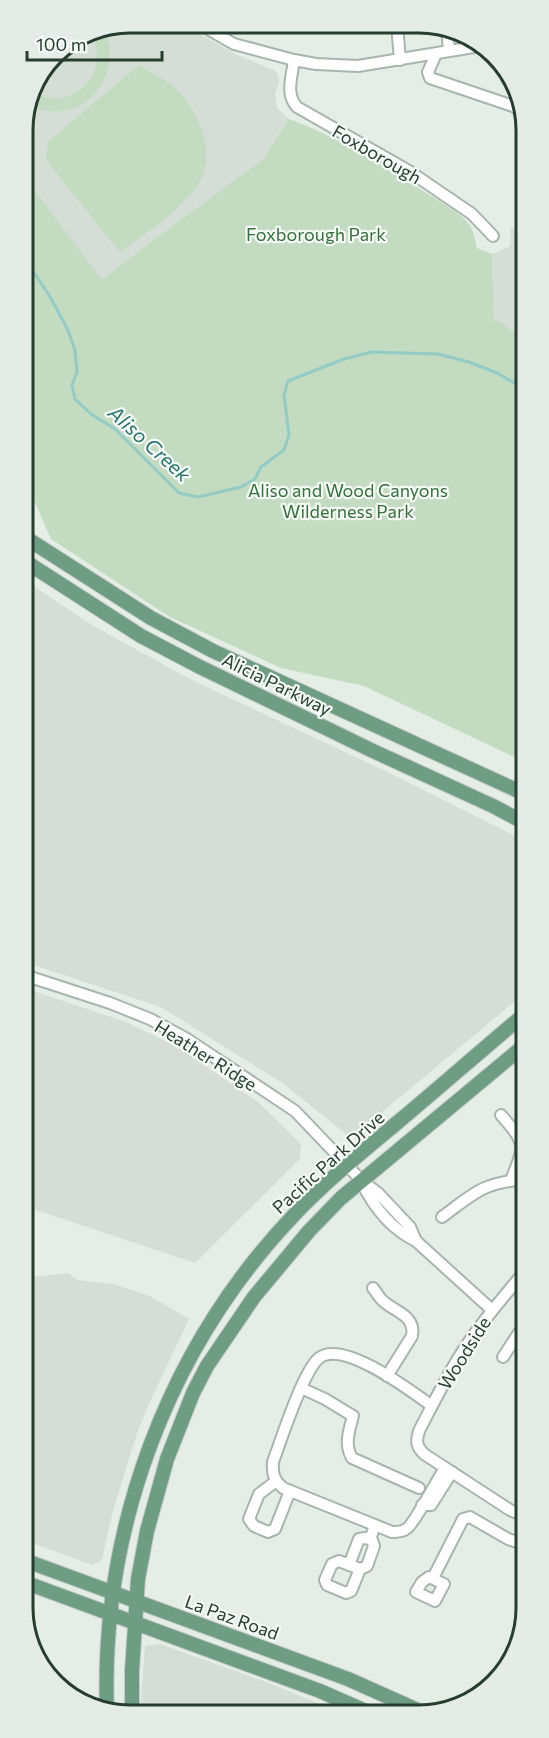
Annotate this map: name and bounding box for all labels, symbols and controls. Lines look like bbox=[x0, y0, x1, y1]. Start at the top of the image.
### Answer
scale bar bbox=[27, 24, 162, 62]
text: 100 m bbox=[36, 33, 86, 55]
street label: Foxborough bbox=[329, 120, 425, 188]
park label: Foxborough Park bbox=[246, 223, 386, 245]
water label: Aliso Creek bbox=[103, 399, 197, 487]
park label: Aliso and Wood Canyons Wilderness Park bbox=[248, 479, 448, 522]
street label: Alicia Parkway bbox=[219, 648, 335, 720]
street label: Heather Ridge bbox=[151, 1015, 261, 1095]
street label: Pacific Park Drive bbox=[268, 1106, 388, 1218]
street label: Woodside bbox=[433, 1313, 495, 1393]
street label: La Paz Road bbox=[182, 1590, 282, 1644]

